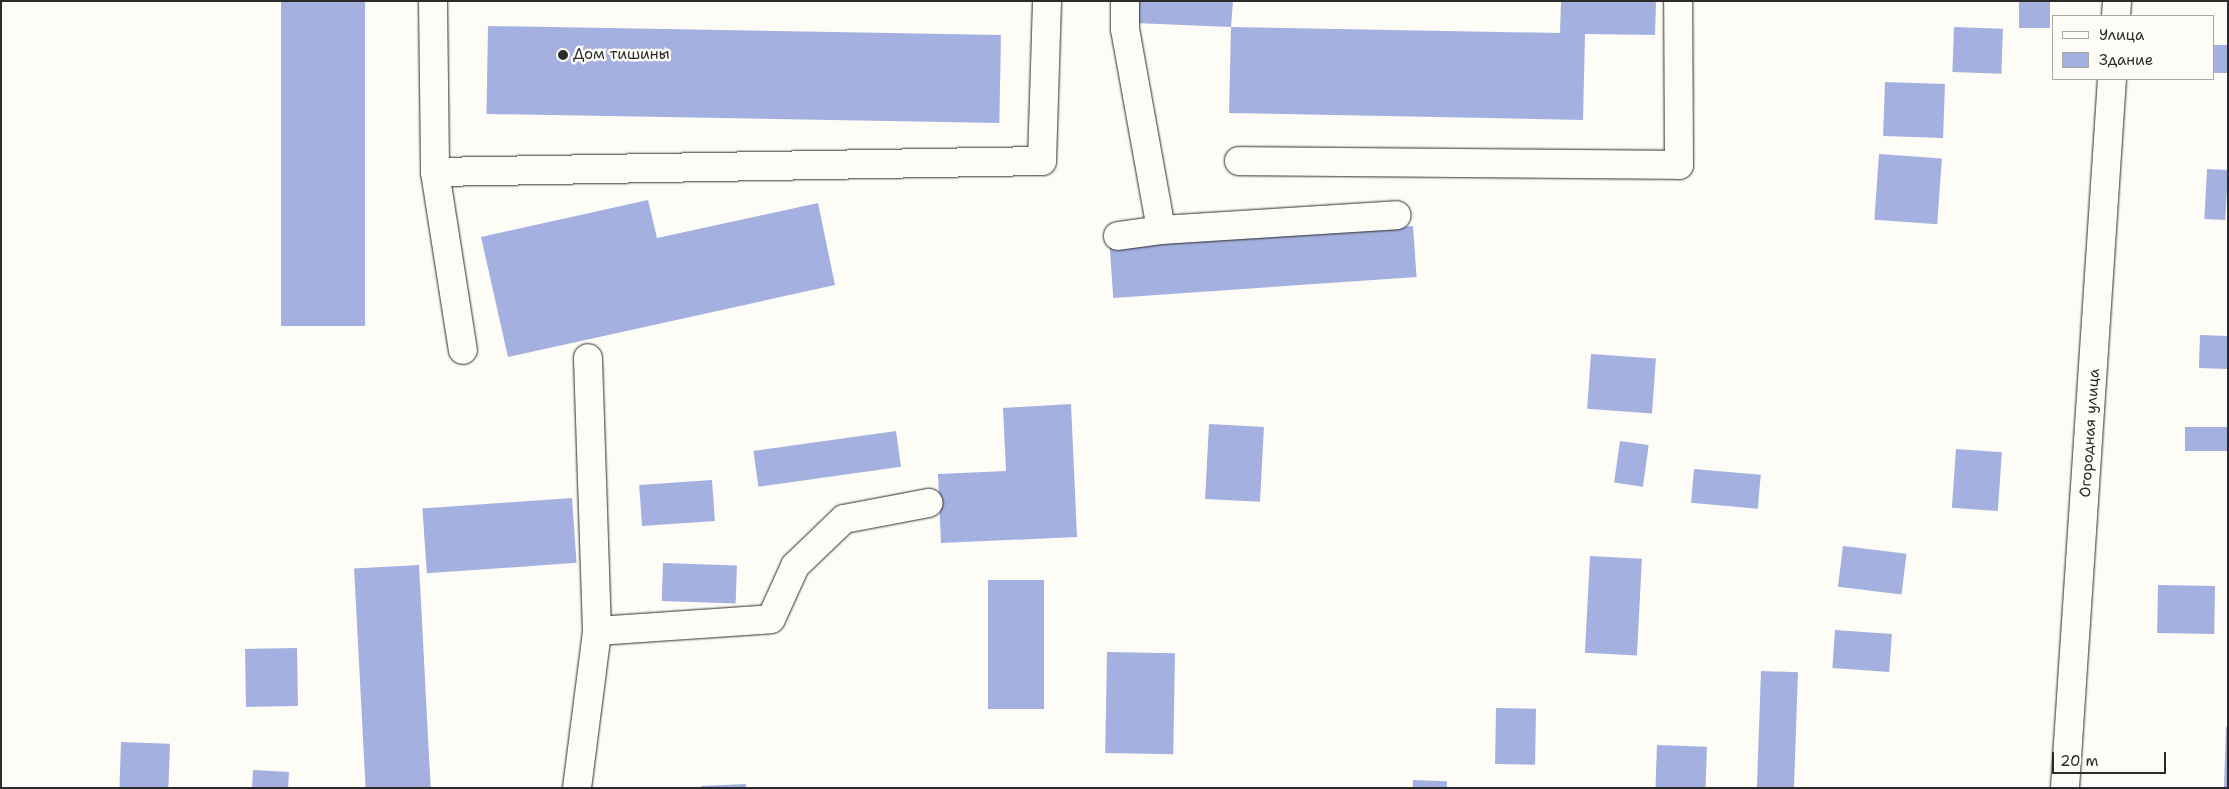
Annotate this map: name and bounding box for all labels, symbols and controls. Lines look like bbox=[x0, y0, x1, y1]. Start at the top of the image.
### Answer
legend bbox=[2052, 15, 2214, 80]
text: Улица bbox=[2099, 25, 2144, 45]
place label: Дом тишины bbox=[573, 46, 670, 64]
marker: Дом тишины bbox=[557, 49, 569, 61]
text: Здание bbox=[2099, 50, 2153, 70]
street label: Огородная улица bbox=[2077, 368, 2103, 498]
scale bar bbox=[2054, 742, 2168, 774]
text: 20 m bbox=[2060, 751, 2099, 771]

